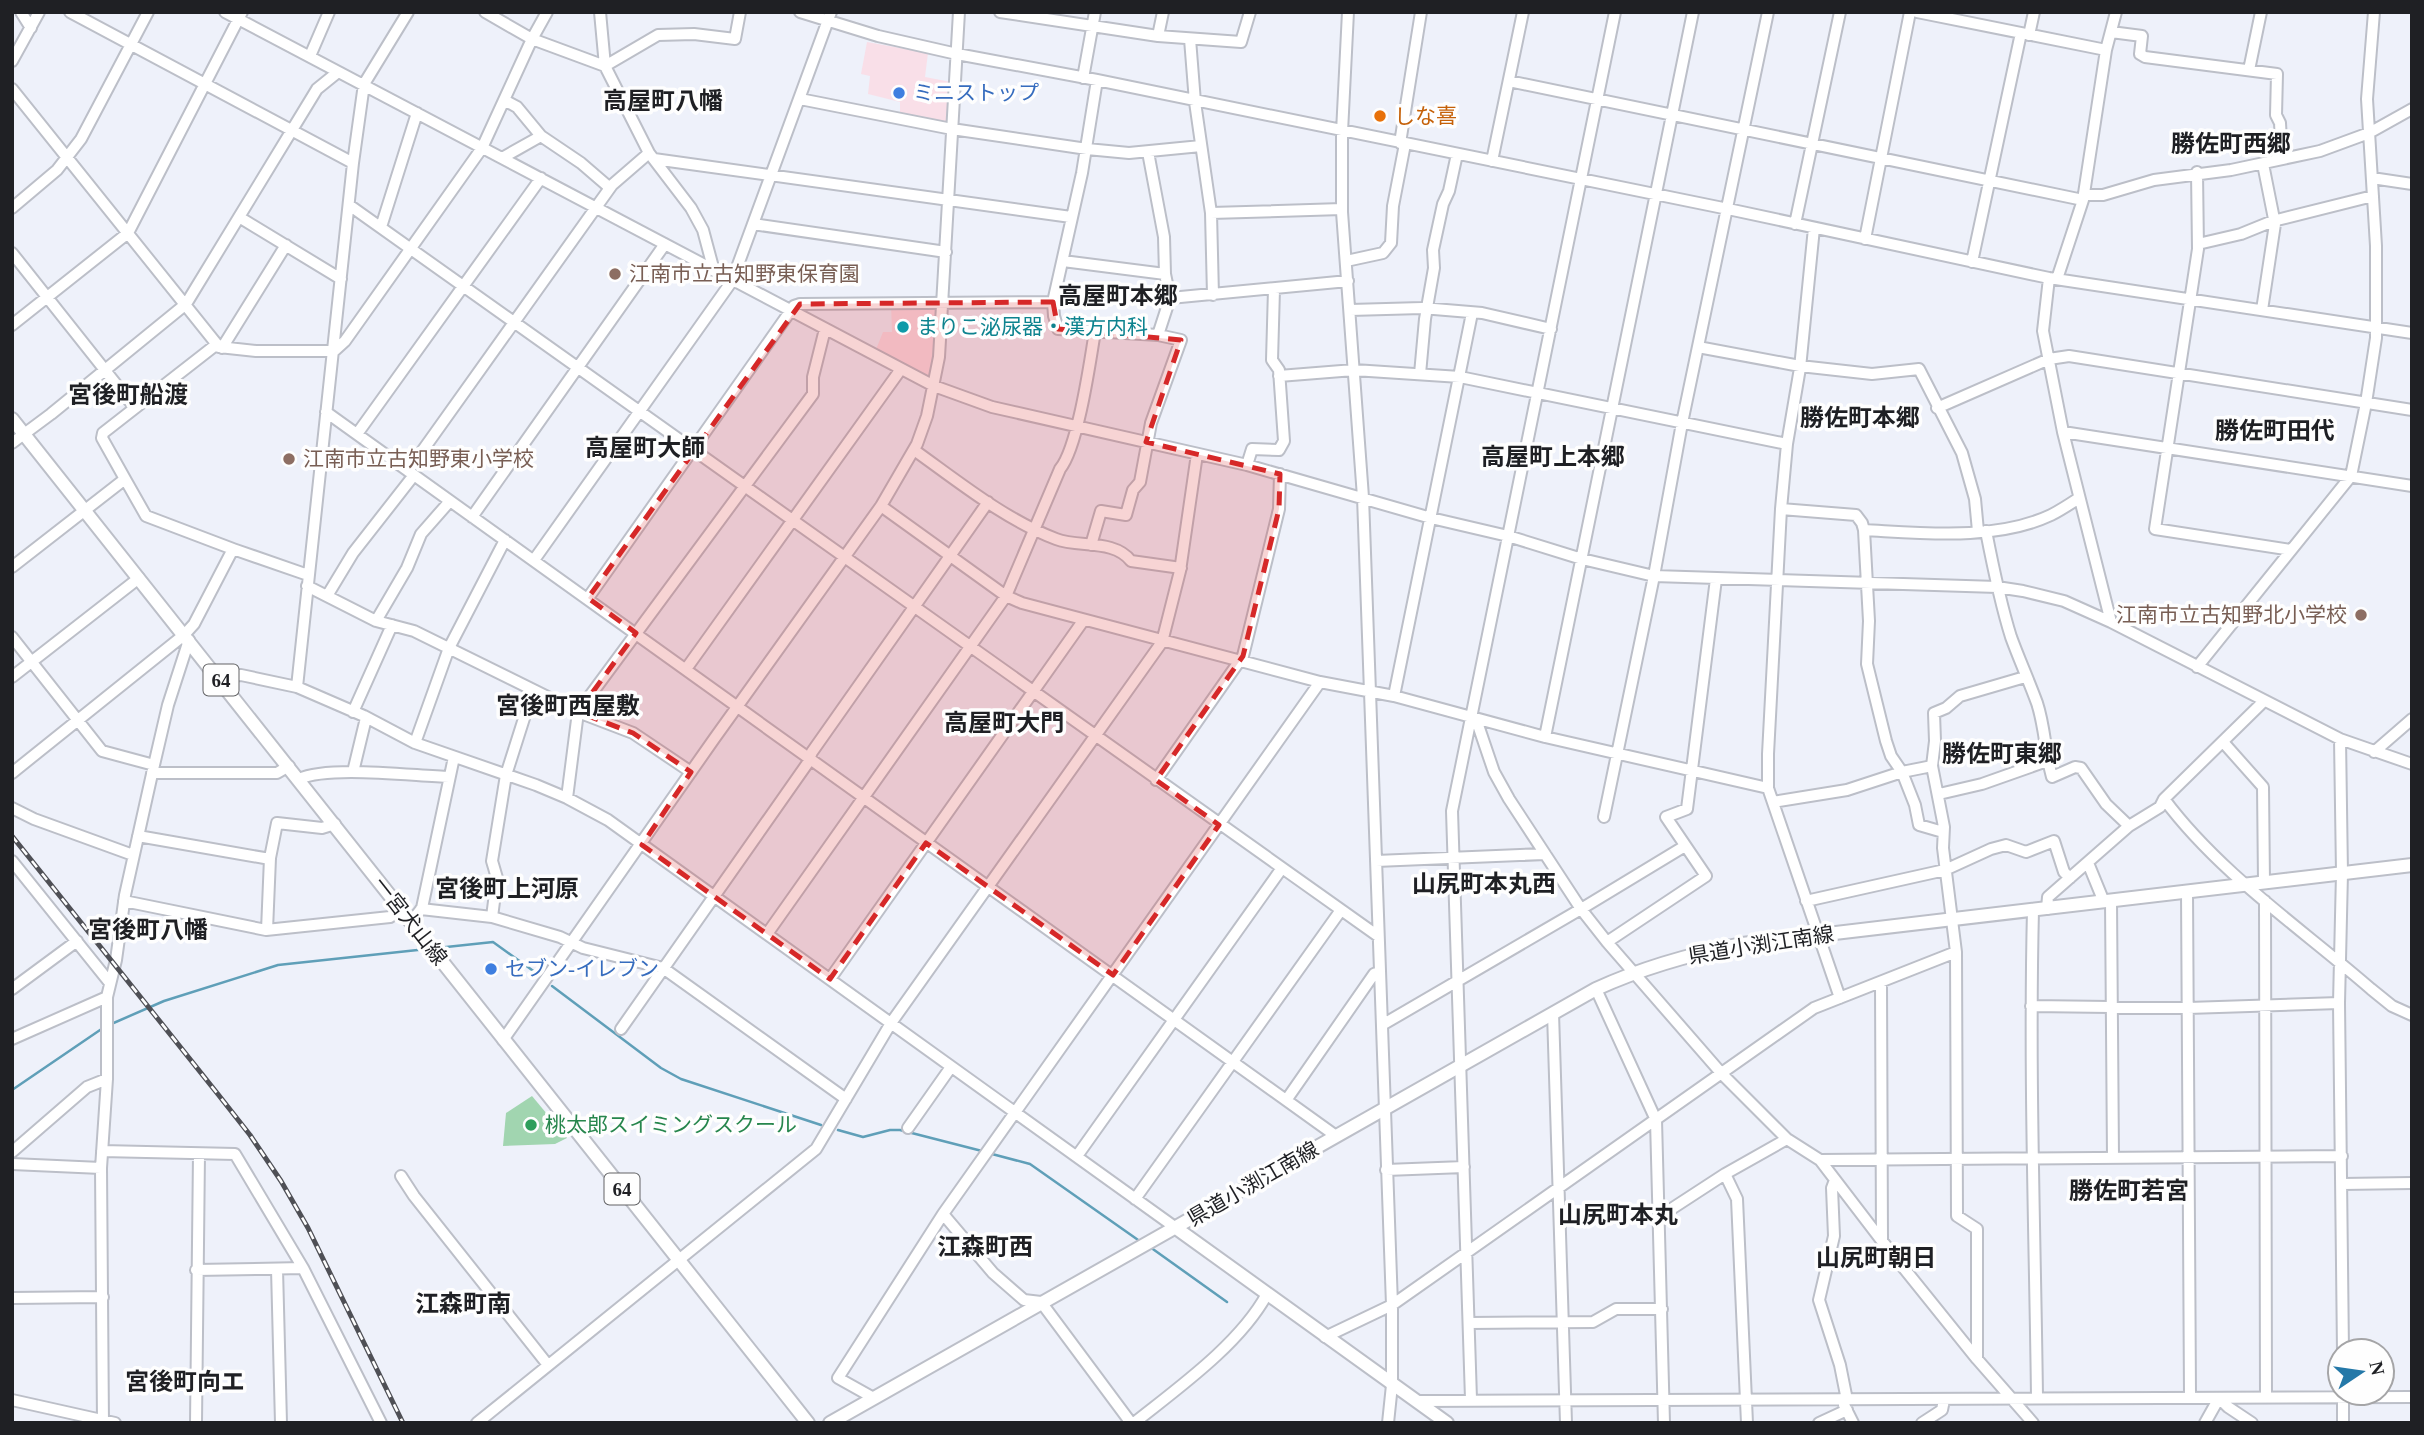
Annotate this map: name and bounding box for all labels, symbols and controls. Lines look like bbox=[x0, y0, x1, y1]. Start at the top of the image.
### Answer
place label: ミニストップ bbox=[913, 81, 1039, 105]
marker: ミニストップ bbox=[891, 85, 907, 101]
district label: 高屋町八幡 bbox=[603, 88, 723, 114]
place label: しな喜 bbox=[1394, 104, 1457, 128]
marker: しな喜 bbox=[1372, 108, 1388, 124]
district label: 勝佐町西郷 bbox=[2171, 131, 2291, 157]
place label: 江南市立古知野東保育園 bbox=[629, 262, 860, 286]
marker: 江南市立古知野東保育園 bbox=[607, 266, 623, 282]
district label: 高屋町本郷 bbox=[1058, 283, 1178, 309]
place label: まりこ泌尿器・漢方内科 bbox=[917, 315, 1148, 339]
marker: まりこ泌尿器・漢方内科 bbox=[895, 319, 911, 335]
district label: 宮後町船渡 bbox=[68, 382, 188, 408]
district label: 勝佐町本郷 bbox=[1800, 405, 1920, 431]
district label: 勝佐町田代 bbox=[2215, 418, 2335, 444]
district label: 高屋町大師 bbox=[585, 435, 705, 461]
district label: 高屋町上本郷 bbox=[1481, 444, 1625, 470]
place label: 江南市立古知野東小学校 bbox=[303, 447, 534, 471]
marker: 江南市立古知野東小学校 bbox=[281, 451, 297, 467]
place label: 江南市立古知野北小学校 bbox=[2116, 603, 2347, 627]
marker: 江南市立古知野北小学校 bbox=[2353, 607, 2369, 623]
road number: 64 bbox=[204, 664, 238, 695]
district label: 宮後町西屋敷 bbox=[496, 693, 640, 719]
district label: 高屋町大門 bbox=[944, 710, 1064, 736]
district label: 勝佐町東郷 bbox=[1942, 741, 2062, 767]
district label: 山尻町本丸西 bbox=[1412, 871, 1556, 897]
street label: 一宮犬山線 bbox=[368, 872, 452, 970]
district label: 宮後町上河原 bbox=[435, 876, 579, 902]
district label: 宮後町八幡 bbox=[88, 917, 208, 943]
street label: 県道小渕江南線 bbox=[1687, 922, 1835, 968]
place label: セブン-イレブン bbox=[505, 957, 659, 981]
marker: セブン-イレブン bbox=[483, 961, 499, 977]
place label: 桃太郎スイミングスクール bbox=[545, 1113, 797, 1137]
marker: 桃太郎スイミングスクール bbox=[523, 1117, 539, 1133]
street label: 県道小渕江南線 bbox=[1183, 1137, 1323, 1231]
road number: 64 bbox=[604, 1174, 640, 1204]
district label: 勝佐町若宮 bbox=[2069, 1178, 2189, 1204]
district label: 山尻町本丸 bbox=[1558, 1202, 1678, 1228]
district label: 江森町西 bbox=[937, 1234, 1033, 1260]
district label: 山尻町朝日 bbox=[1816, 1245, 1936, 1271]
district label: 江森町南 bbox=[415, 1291, 511, 1317]
north arrow bbox=[2326, 1337, 2396, 1407]
text: N bbox=[2365, 1359, 2389, 1378]
district label: 宮後町向エ bbox=[125, 1369, 245, 1395]

